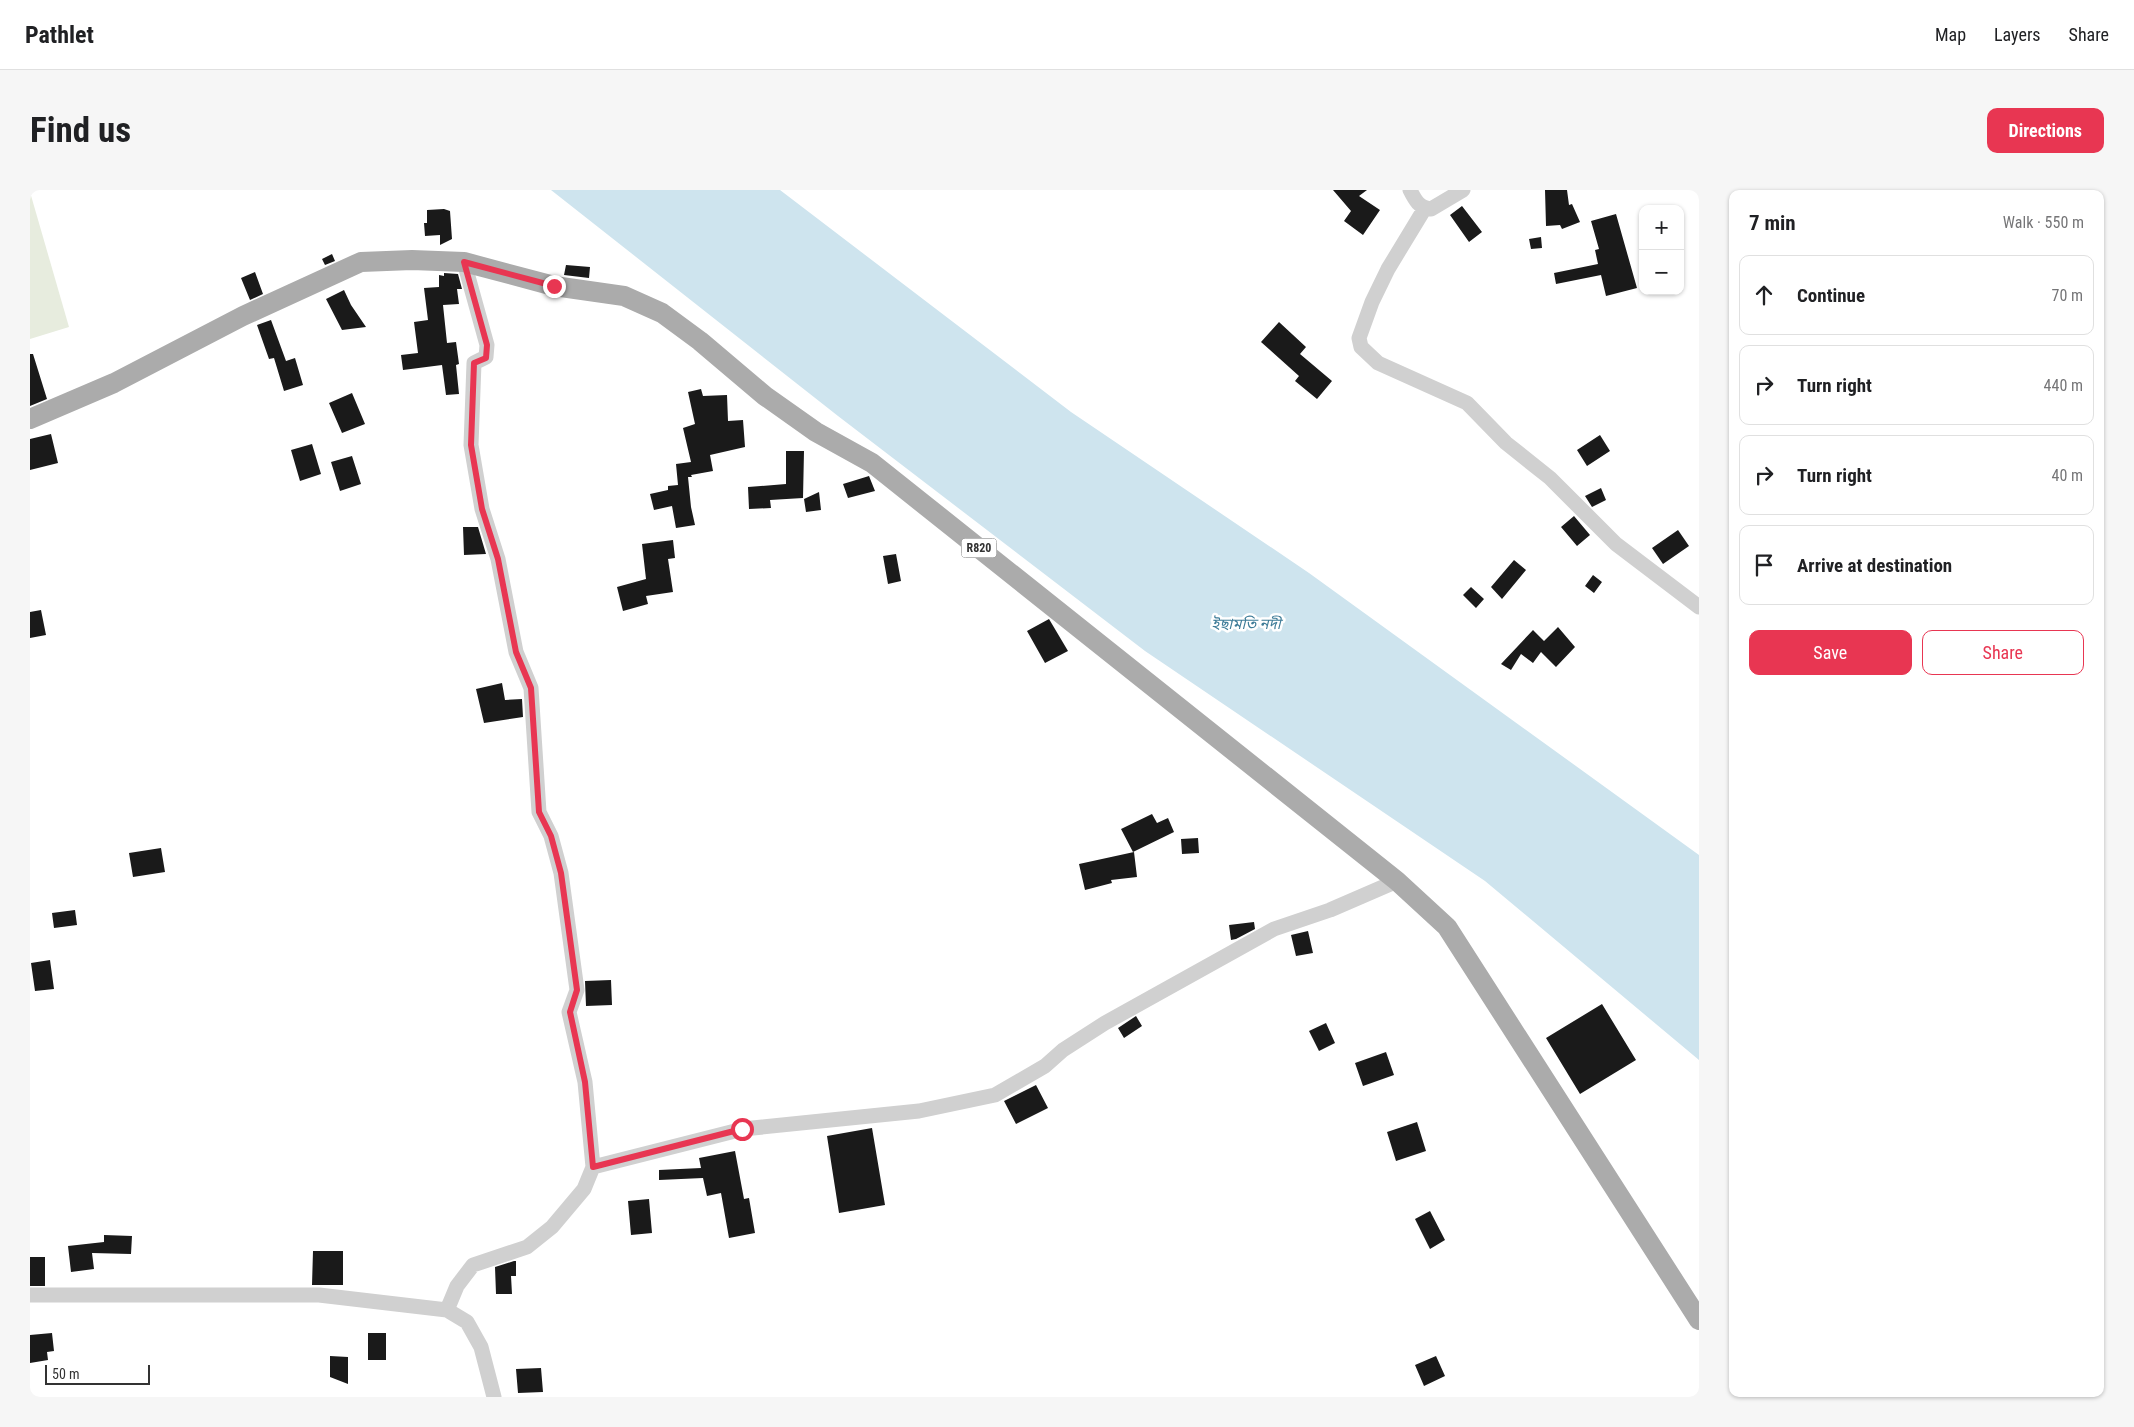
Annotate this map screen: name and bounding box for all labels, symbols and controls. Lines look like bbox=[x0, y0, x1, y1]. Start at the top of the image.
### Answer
text: Pathlet bbox=[25, 21, 94, 49]
text: Map bbox=[1935, 24, 1966, 45]
text: Layers bbox=[1994, 24, 2041, 45]
text: Share bbox=[2069, 24, 2109, 45]
button: Directions bbox=[1987, 108, 2104, 153]
text: Find us bbox=[30, 110, 131, 151]
map controls bbox=[1639, 205, 1684, 295]
button: + bbox=[1639, 205, 1684, 250]
text: 7 min bbox=[1749, 211, 1796, 235]
text: Walk · 550 m bbox=[2003, 213, 2084, 232]
button: − bbox=[1639, 250, 1684, 295]
route end bbox=[543, 275, 566, 298]
icon: ahead bbox=[1750, 281, 1778, 309]
text: Continue bbox=[1797, 284, 1865, 307]
text: 70 m bbox=[2051, 286, 2083, 305]
icon: right bbox=[1750, 371, 1778, 399]
text: Turn right bbox=[1797, 374, 1872, 397]
text: 440 m bbox=[2044, 376, 2083, 395]
icon: right bbox=[1750, 461, 1778, 489]
text: Turn right bbox=[1797, 464, 1872, 487]
text: 40 m bbox=[2051, 466, 2083, 485]
road number: R820 bbox=[962, 538, 996, 558]
icon: arrive bbox=[1750, 551, 1778, 579]
text: Arrive at destination bbox=[1797, 554, 1952, 577]
water label: ইছামতি নদী bbox=[1211, 615, 1284, 633]
button: Save bbox=[1749, 630, 1912, 675]
button: Share bbox=[1922, 630, 2084, 675]
route start bbox=[731, 1118, 754, 1141]
scale bar bbox=[45, 1362, 150, 1385]
text: 50 m bbox=[52, 1366, 80, 1382]

